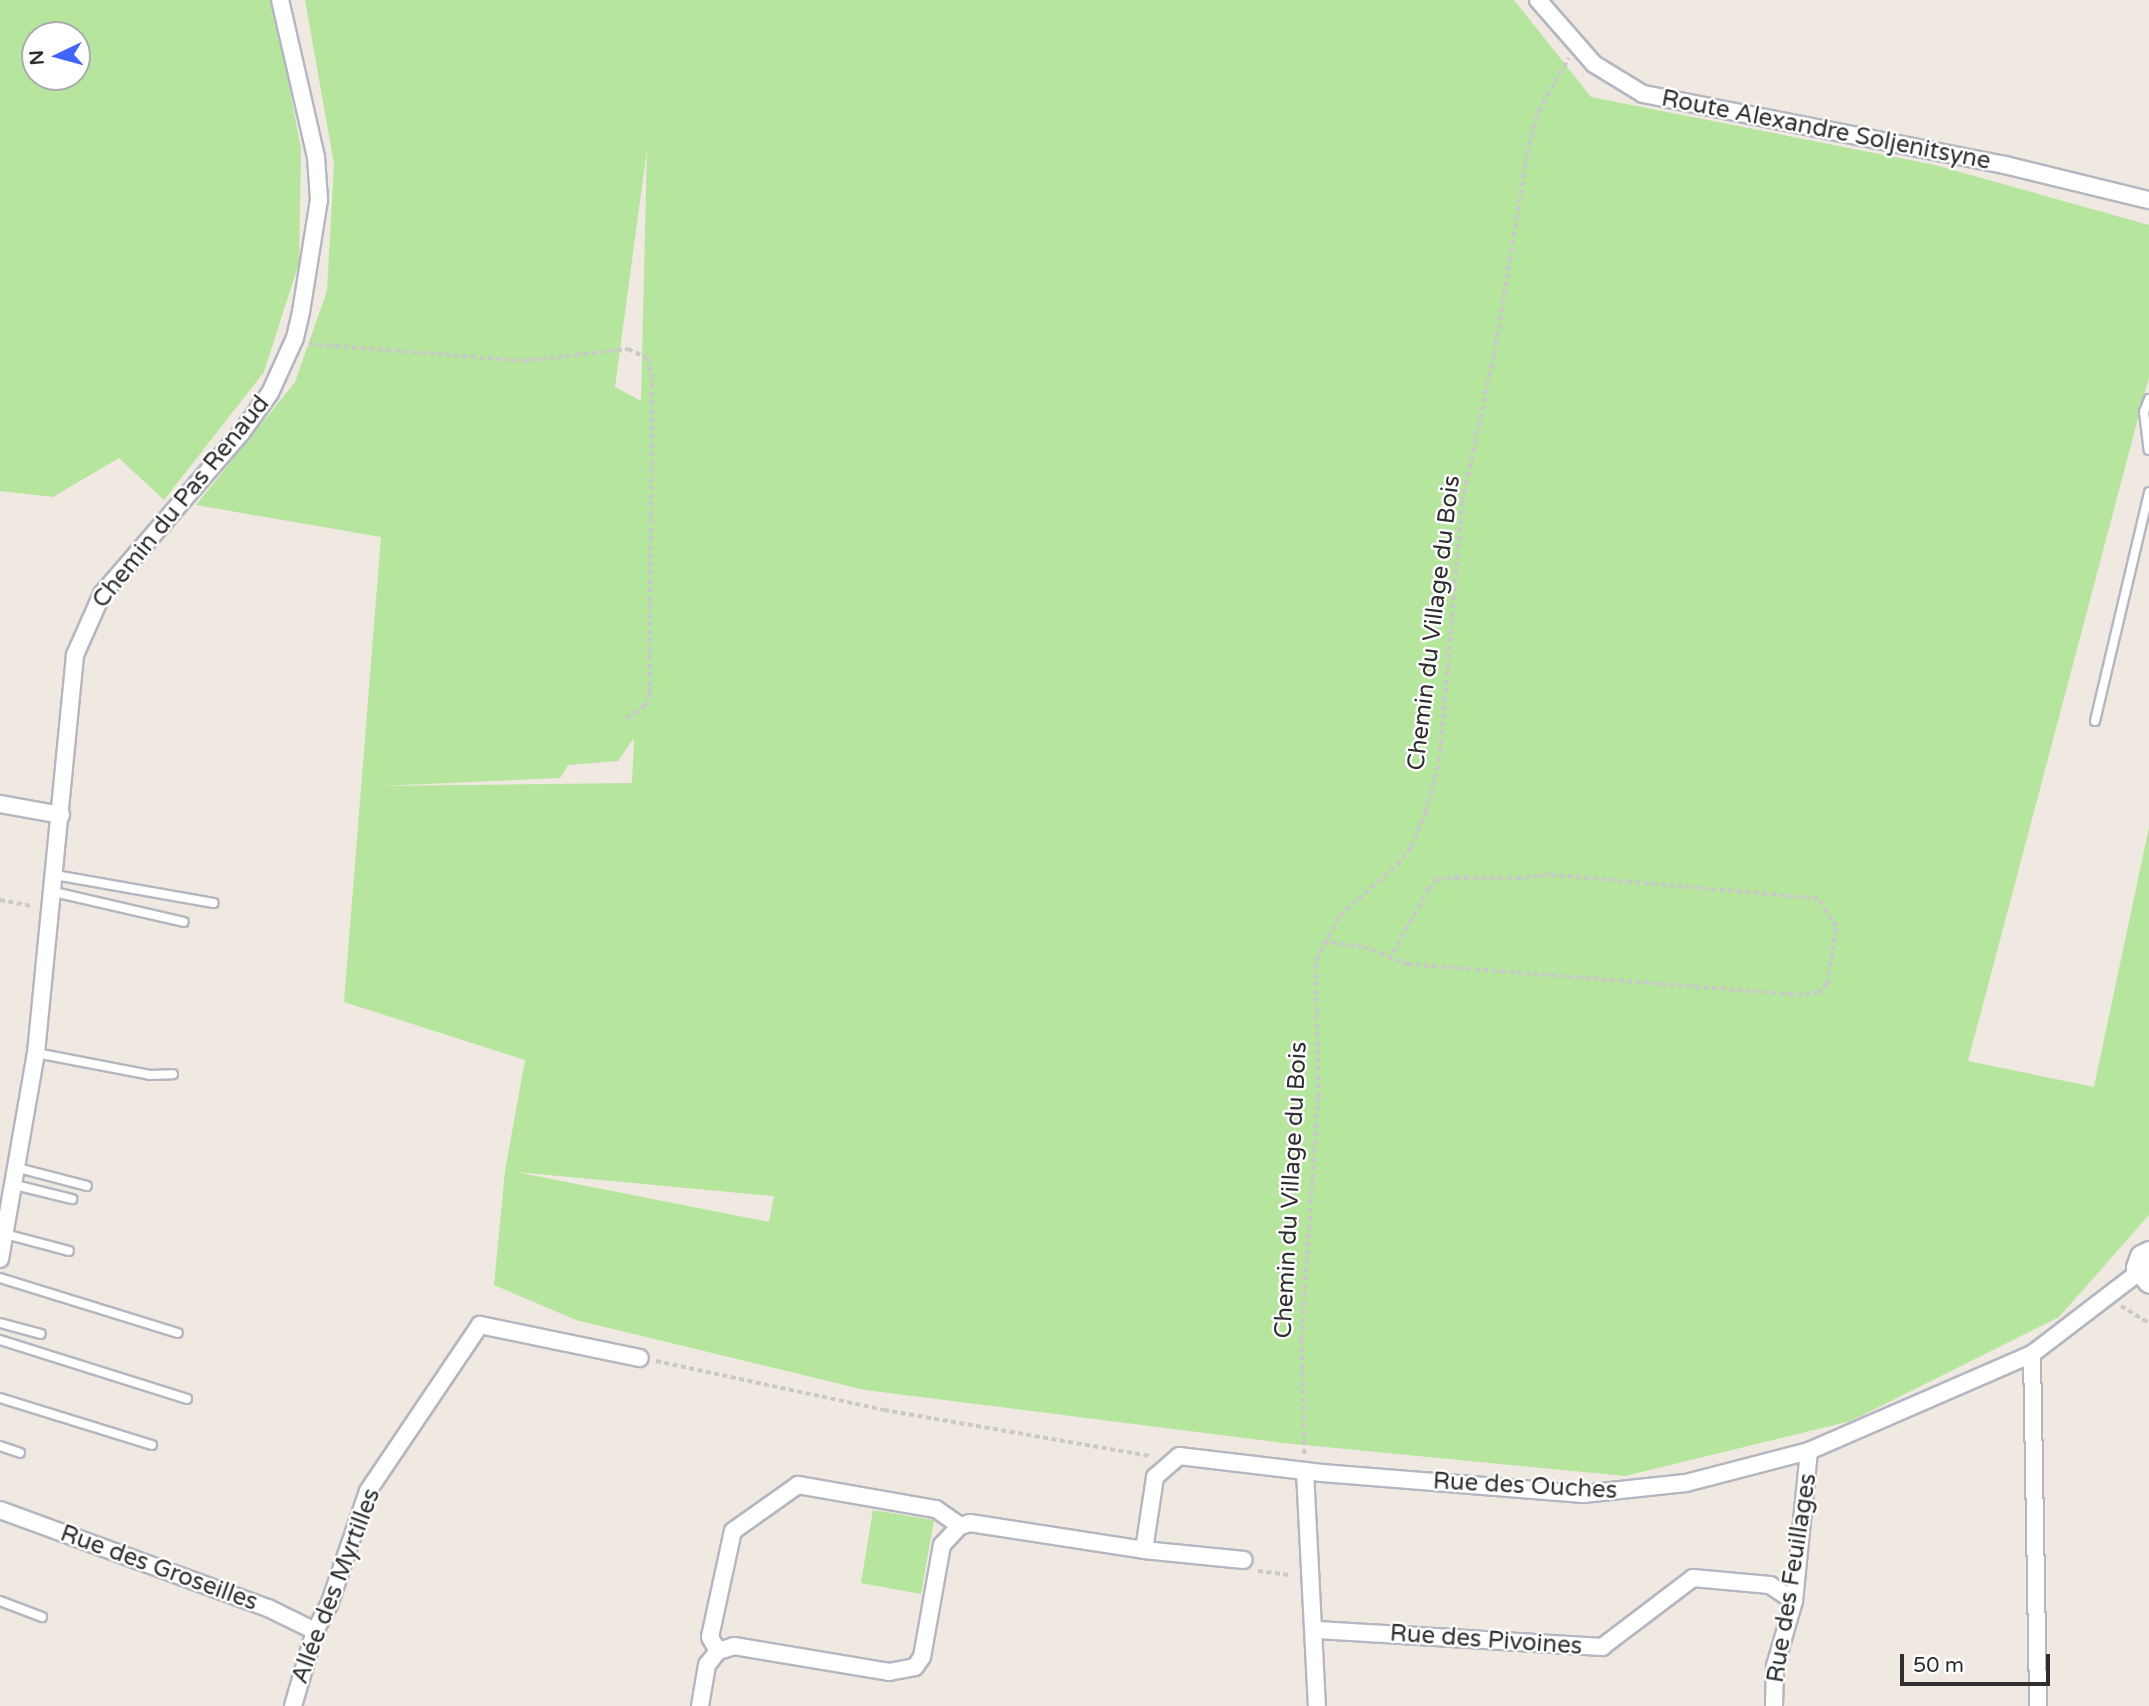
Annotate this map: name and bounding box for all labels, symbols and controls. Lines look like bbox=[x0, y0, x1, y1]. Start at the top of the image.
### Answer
north arrow bbox=[21, 21, 91, 91]
text: N bbox=[25, 49, 49, 66]
street label: Route Alexandre Soljenitsyne bbox=[1659, 84, 1993, 176]
street label: Chemin du Pas Renaud bbox=[86, 390, 276, 614]
street label: Chemin du Village du Bois bbox=[1402, 474, 1466, 772]
street label: Chemin du Village du Bois bbox=[1269, 1041, 1313, 1339]
street label: Rue des Ouches bbox=[1432, 1467, 1618, 1505]
street label: Rue des Feuillages bbox=[1761, 1471, 1823, 1685]
street label: Allée des Myrtilles bbox=[285, 1484, 387, 1688]
street label: Rue des Groseilles bbox=[56, 1519, 262, 1617]
street label: Rue des Pivoines bbox=[1389, 1619, 1583, 1661]
scale bar bbox=[1904, 1640, 2054, 1684]
text: 50 m bbox=[1913, 1653, 1964, 1678]

